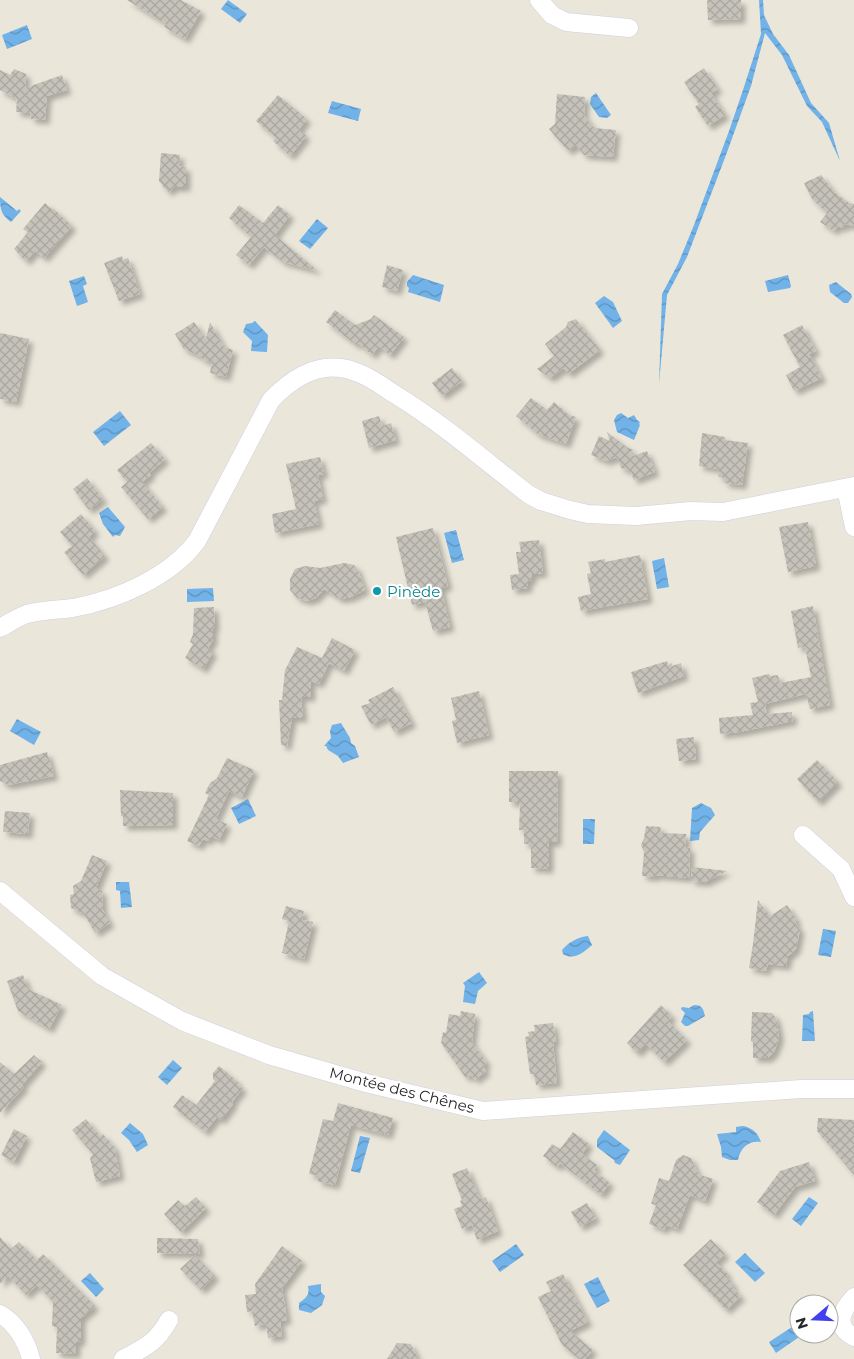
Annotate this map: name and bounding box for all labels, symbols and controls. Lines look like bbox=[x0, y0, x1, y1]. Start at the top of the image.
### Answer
place label: Pinède bbox=[387, 582, 440, 601]
marker: Pinède bbox=[371, 585, 383, 597]
street label: Montée des Chênes bbox=[328, 1063, 476, 1117]
north arrow bbox=[789, 1294, 839, 1344]
text: N bbox=[791, 1315, 812, 1332]

